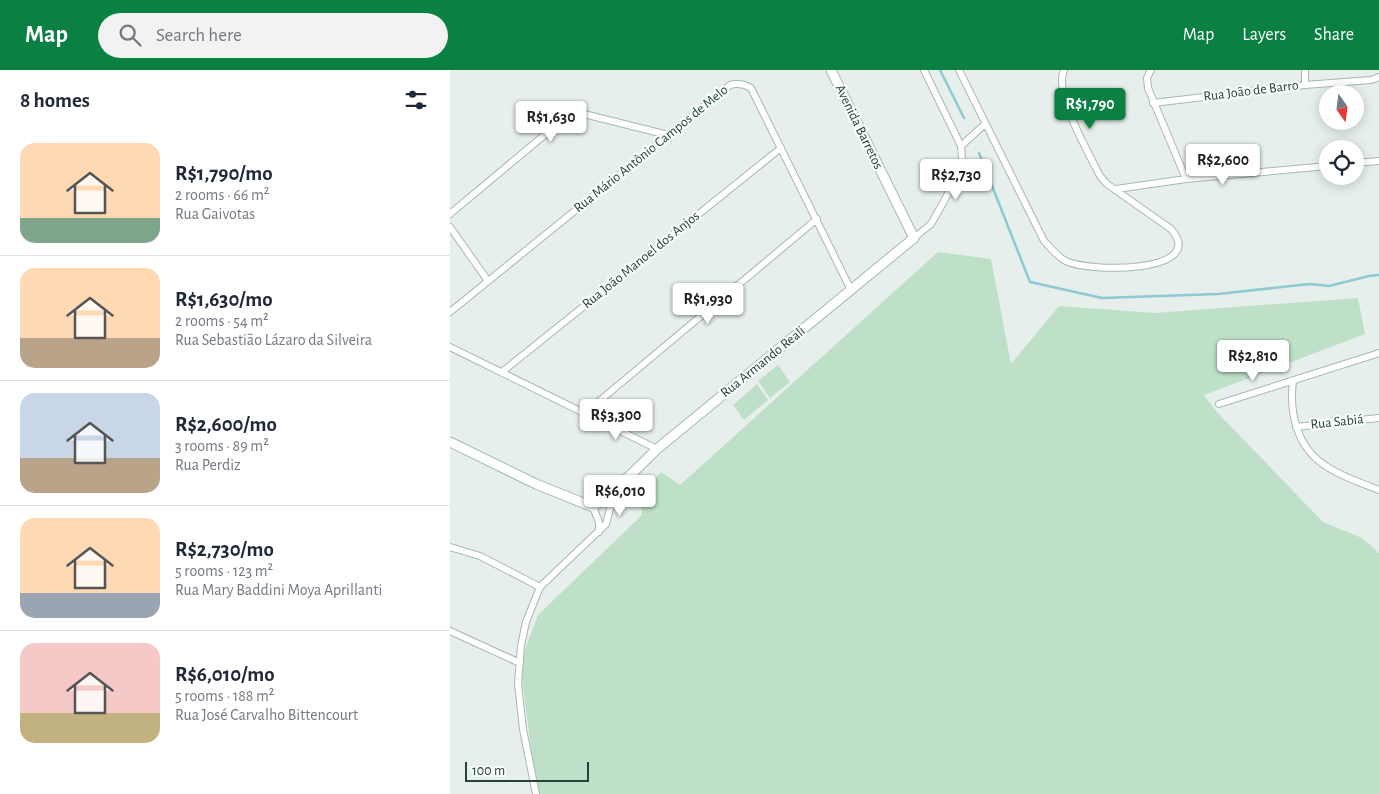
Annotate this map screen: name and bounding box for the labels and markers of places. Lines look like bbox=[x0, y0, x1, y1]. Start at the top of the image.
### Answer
pin: R$1,790 bbox=[1044, 88, 1136, 130]
pin: R$1,630 bbox=[505, 100, 597, 143]
pin: R$2,600 bbox=[1177, 144, 1269, 186]
pin: R$2,730 bbox=[910, 158, 1002, 201]
pin: R$1,930 bbox=[662, 282, 754, 325]
pin: R$2,810 bbox=[1207, 340, 1299, 382]
pin: R$3,300 bbox=[570, 398, 662, 441]
pin: R$6,010 bbox=[574, 474, 666, 517]

